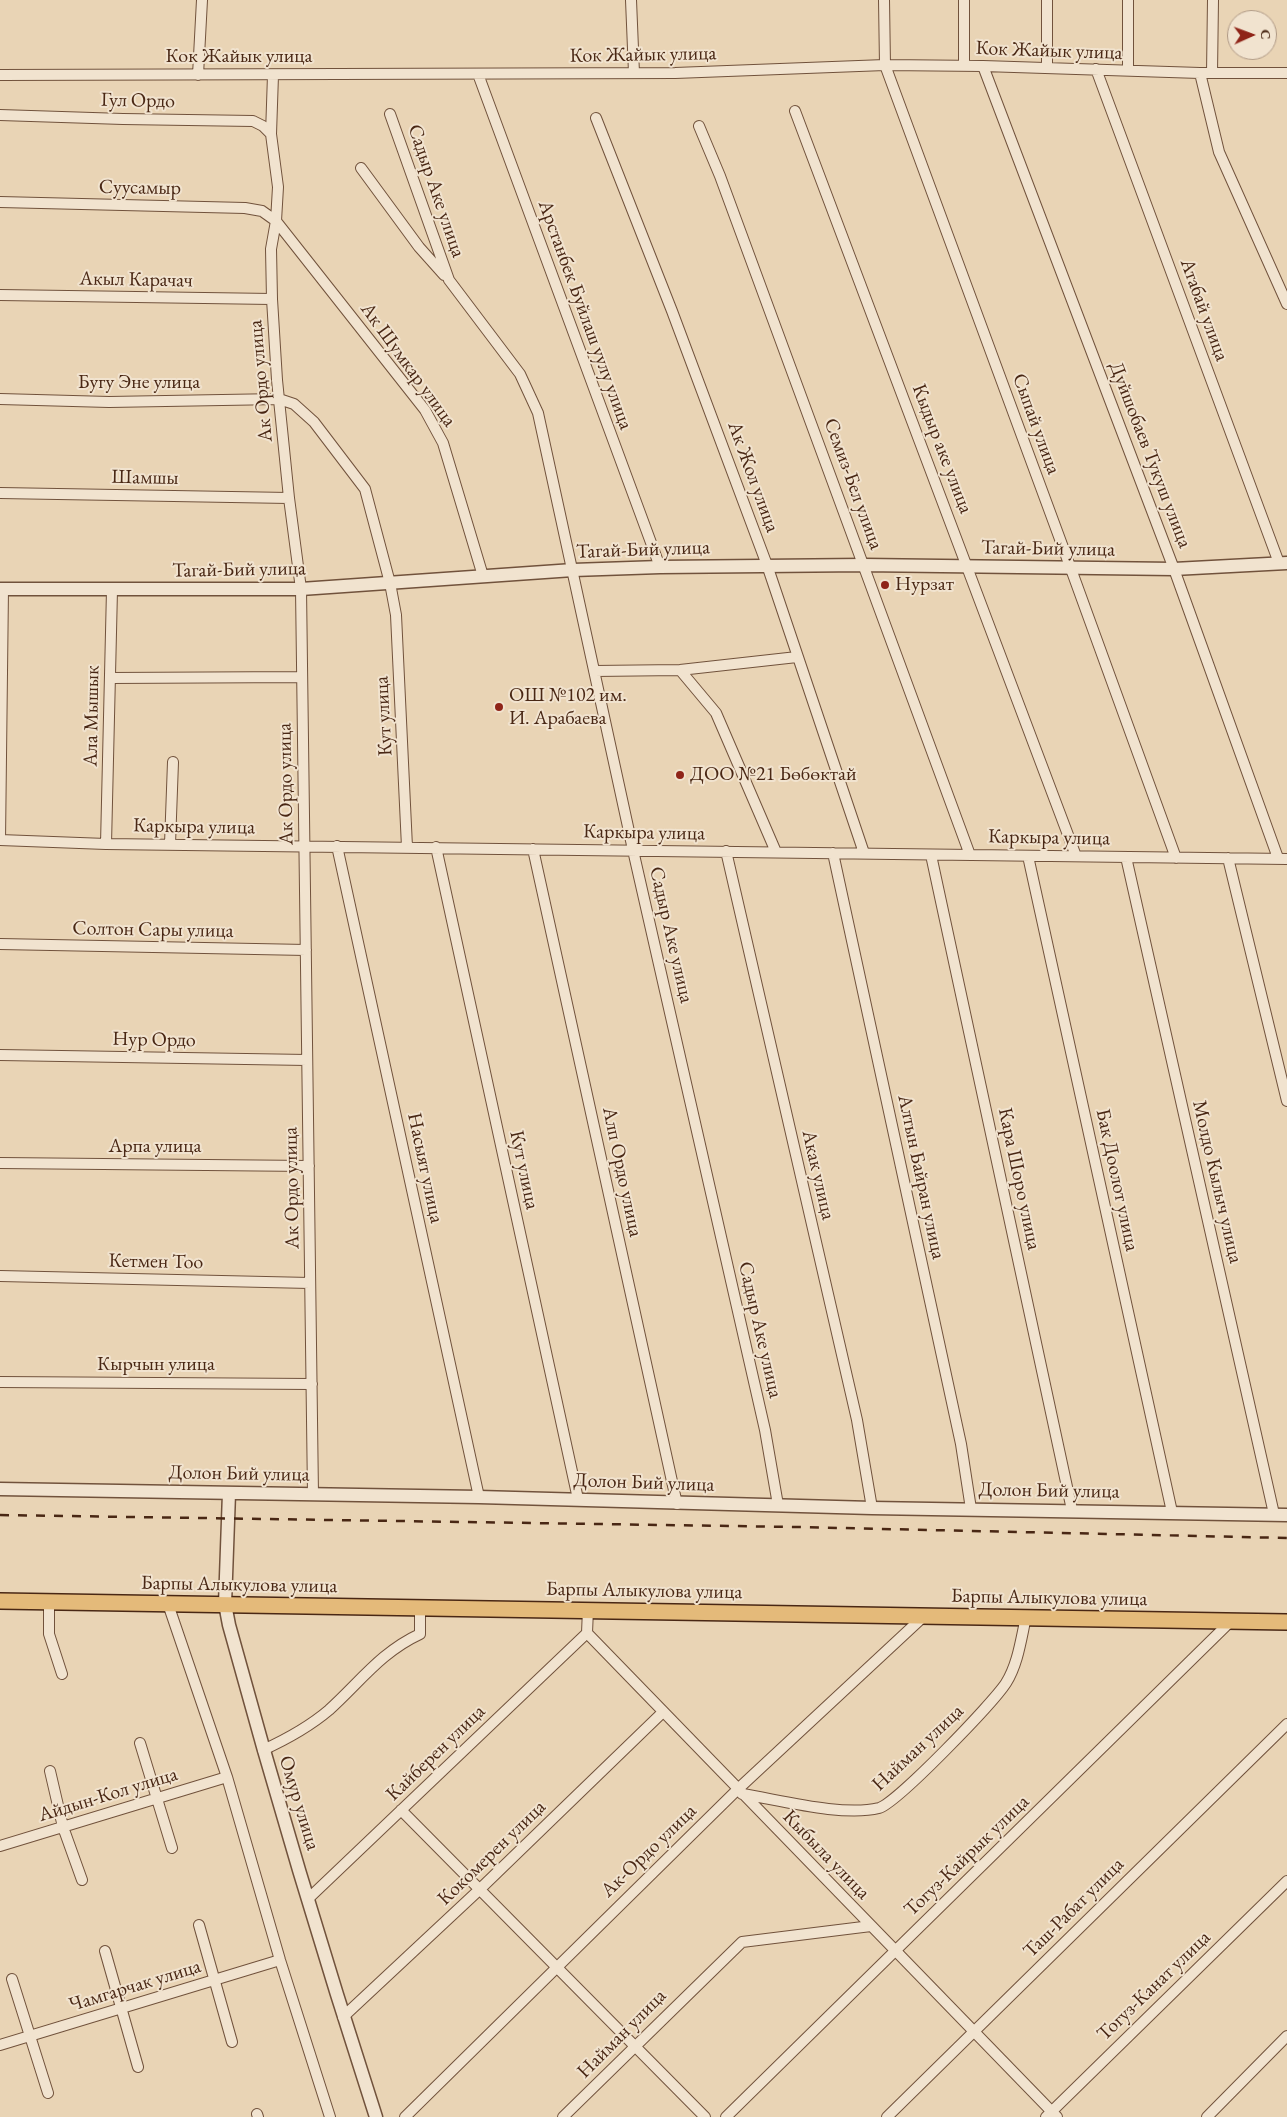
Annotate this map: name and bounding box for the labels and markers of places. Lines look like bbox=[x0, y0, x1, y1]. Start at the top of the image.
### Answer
place label: Нурзат bbox=[895, 573, 954, 597]
marker: Нурзат bbox=[879, 579, 891, 591]
place label: ОШ №102 им. И. Арабаева bbox=[509, 684, 627, 731]
marker: ОШ №102 им. И. Арабаева bbox=[493, 701, 505, 713]
place label: ДОО №21 Бөбөктай bbox=[690, 763, 856, 787]
marker: ДОО №21 Бөбөктай bbox=[674, 769, 686, 781]

